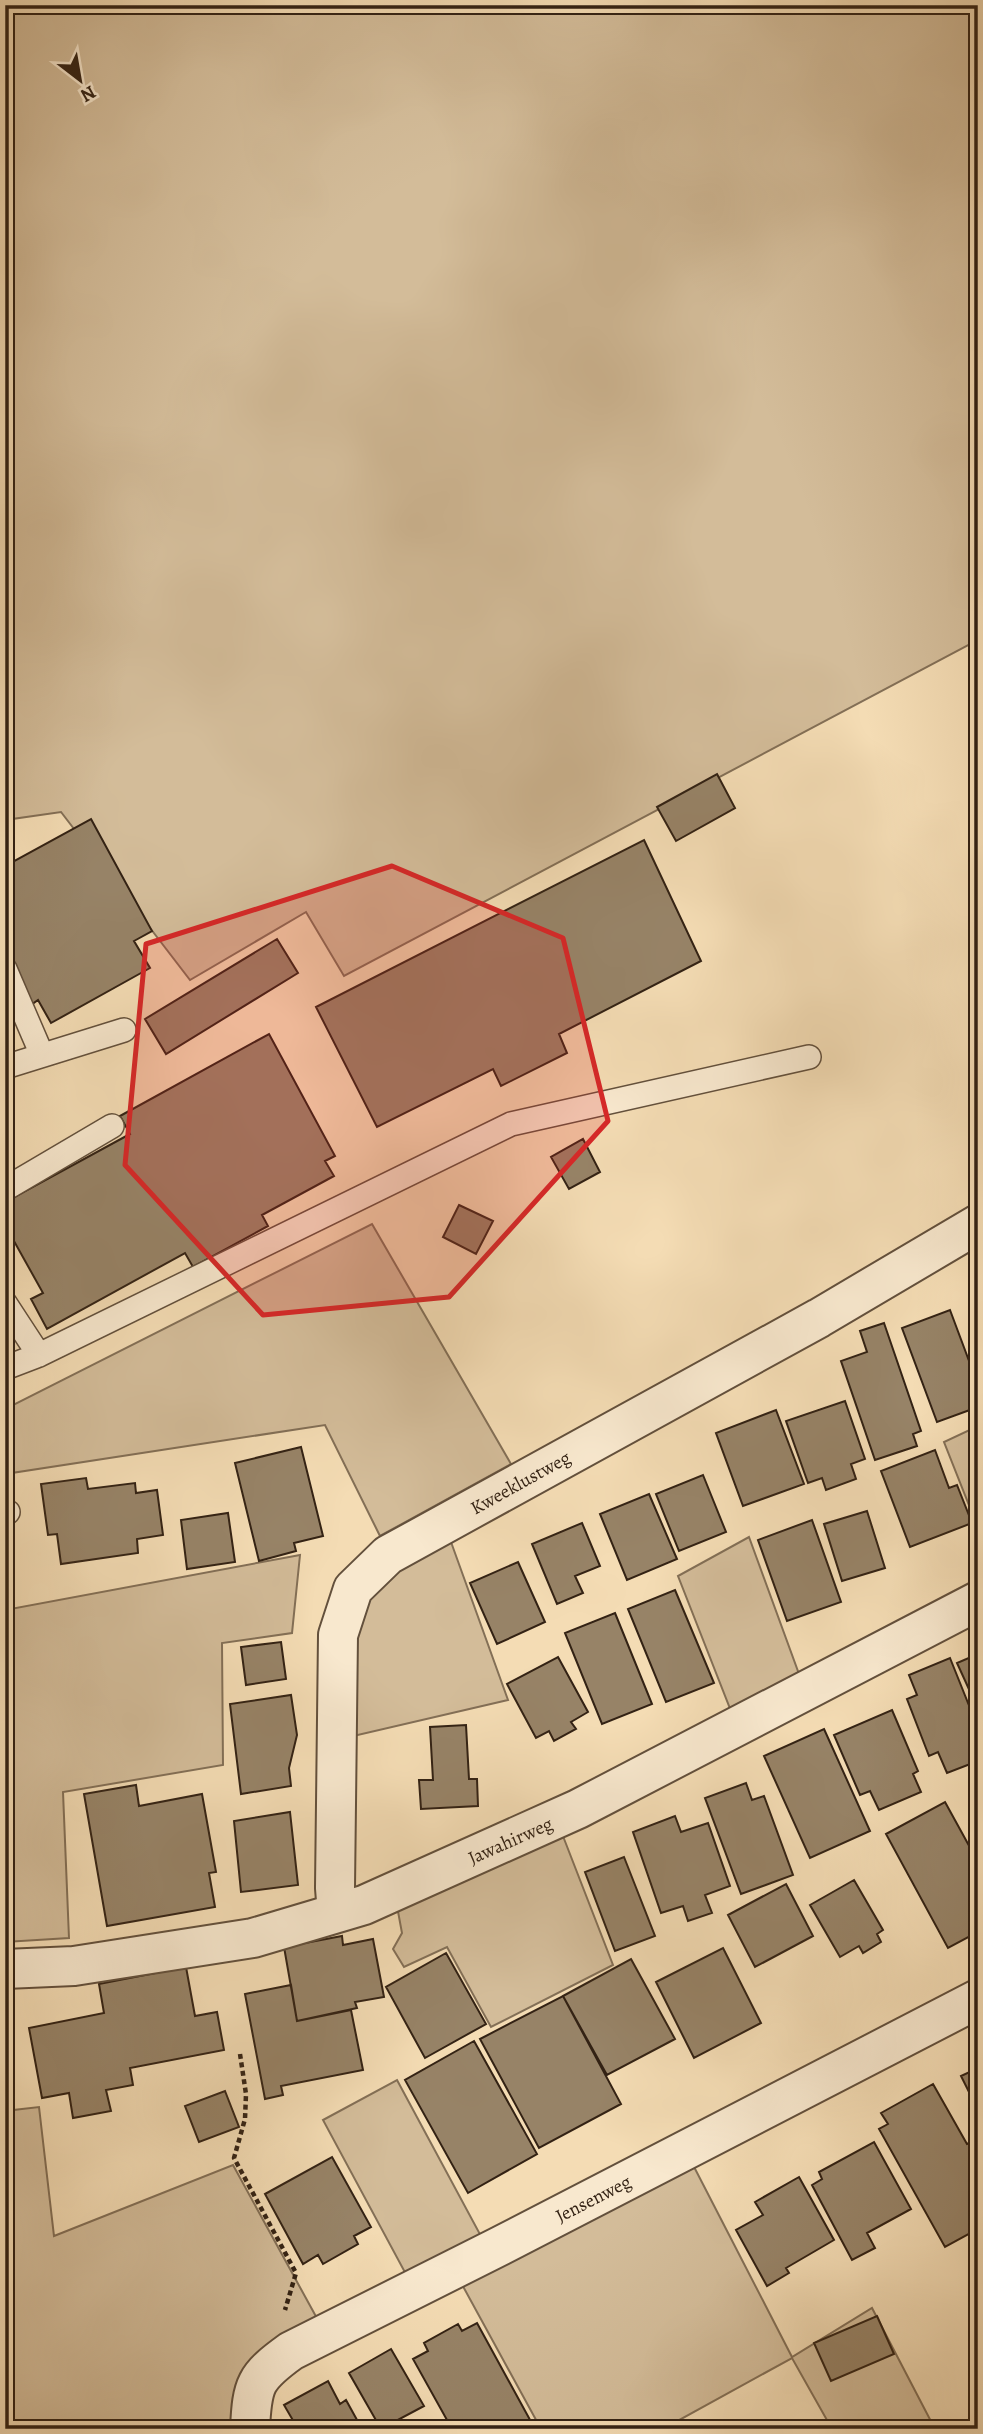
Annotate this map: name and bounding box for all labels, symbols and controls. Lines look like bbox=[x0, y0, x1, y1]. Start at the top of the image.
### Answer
north arrow bbox=[46, 46, 116, 116]
text: N bbox=[75, 79, 101, 109]
street label: Kweeklustweg bbox=[466, 1444, 576, 1521]
street label: Jawahirweg bbox=[464, 1811, 557, 1871]
street label: Jensenweg bbox=[551, 2169, 636, 2229]

